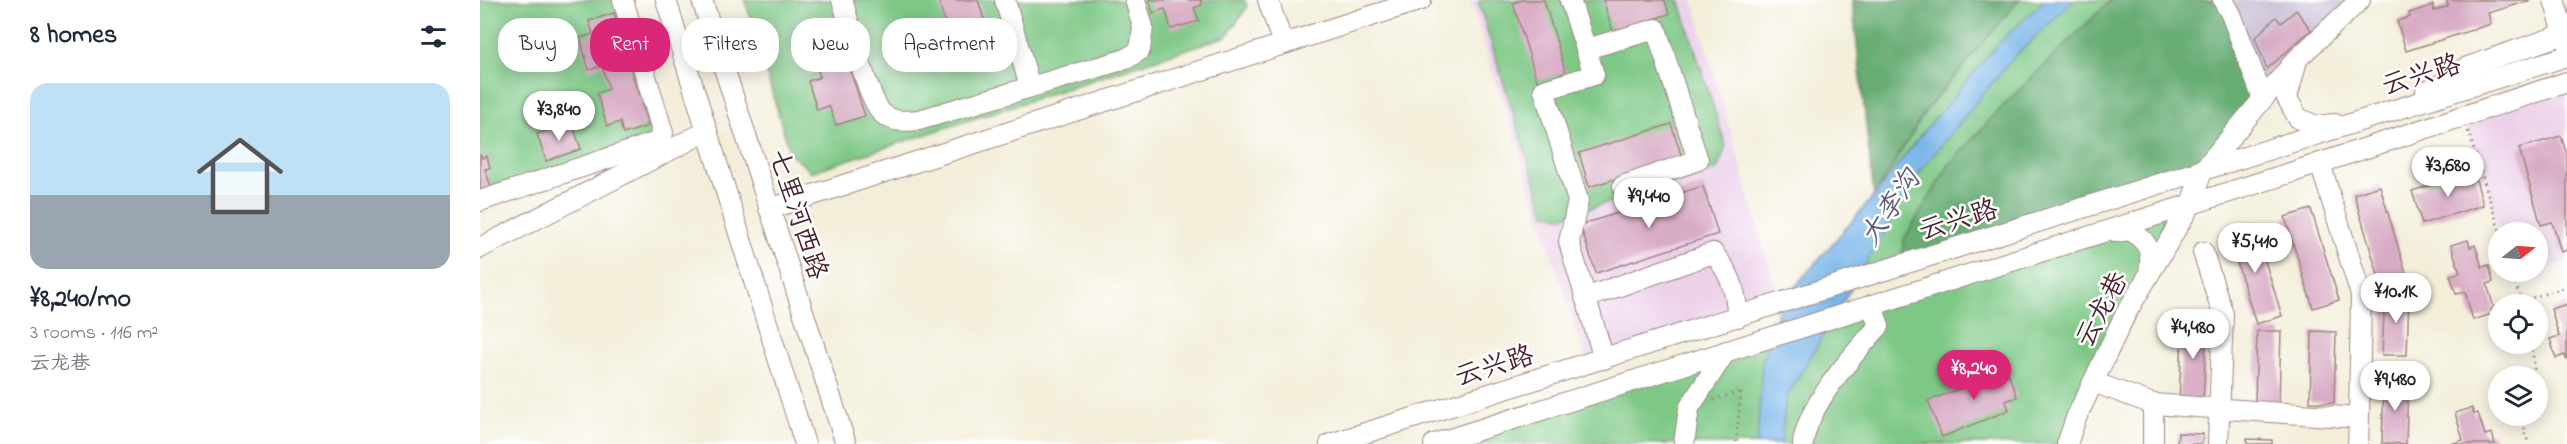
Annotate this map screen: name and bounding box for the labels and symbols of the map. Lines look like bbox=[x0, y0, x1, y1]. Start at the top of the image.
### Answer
street label: 云兴路 bbox=[2377, 46, 2466, 107]
pin: ¥3,840 bbox=[510, 91, 608, 142]
street label: 七里河西路 bbox=[757, 145, 836, 285]
pin: ¥3,680 bbox=[2399, 147, 2497, 198]
water label: 大李沟 bbox=[1851, 161, 1933, 255]
pin: ¥9,440 bbox=[1600, 178, 1698, 229]
street label: 云兴路 bbox=[1914, 191, 2003, 252]
north arrow bbox=[2488, 222, 2548, 282]
pin: ¥5,410 bbox=[2206, 223, 2304, 274]
street label: 云龙巷 bbox=[2067, 265, 2139, 355]
pin: ¥10.1K bbox=[2347, 273, 2445, 324]
pin: ¥4,480 bbox=[2144, 309, 2242, 360]
street label: 云兴路 bbox=[1450, 337, 1539, 398]
pin: ¥8,240 bbox=[1925, 350, 2023, 401]
pin: ¥9,480 bbox=[2346, 361, 2444, 412]

